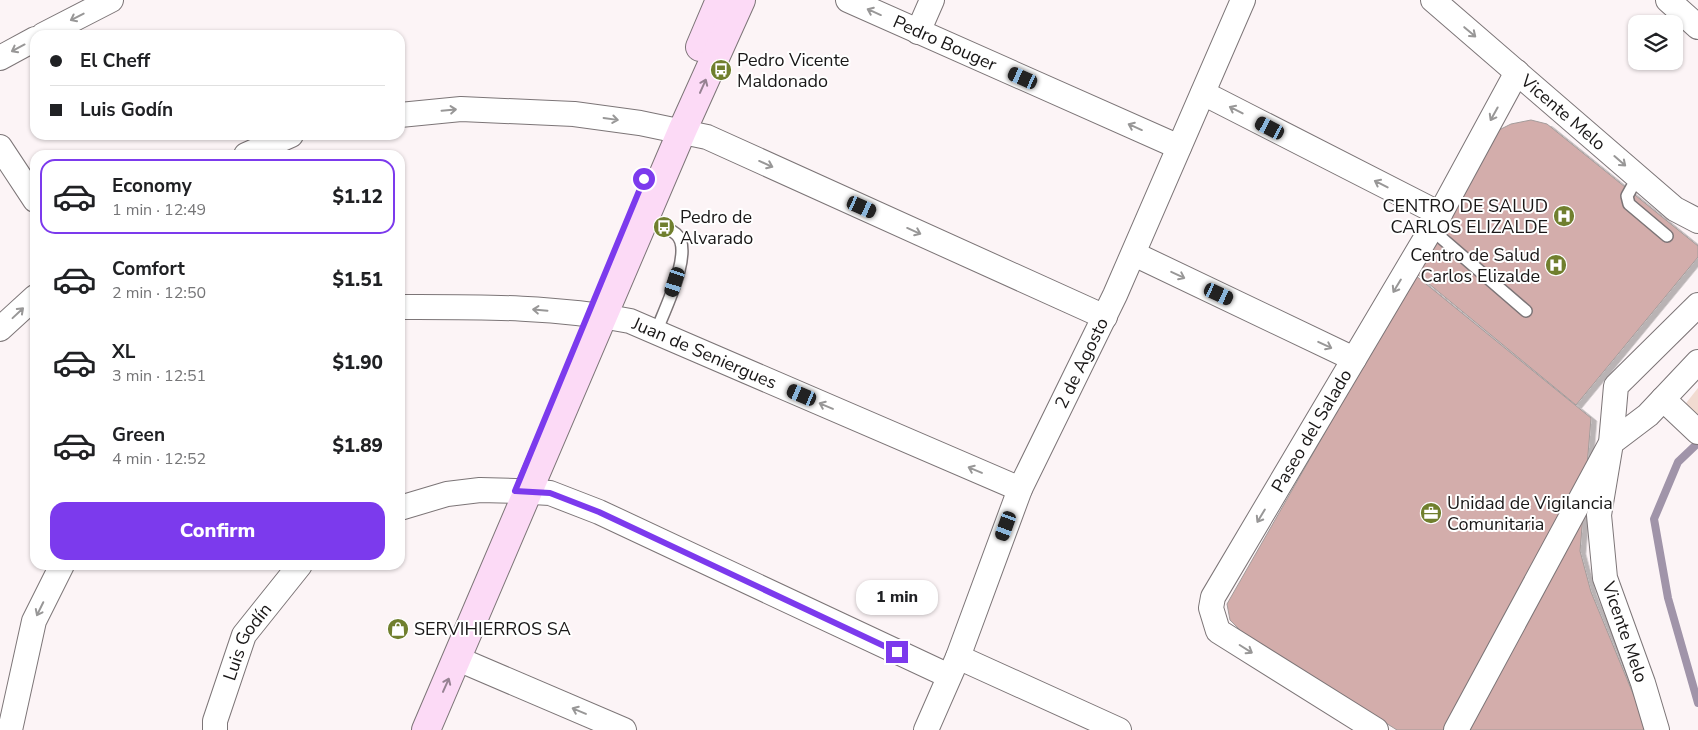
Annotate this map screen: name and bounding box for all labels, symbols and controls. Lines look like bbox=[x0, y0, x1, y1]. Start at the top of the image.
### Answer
one-way arrow bbox=[867, 7, 882, 16]
street label: Pedro Bouger bbox=[889, 10, 1001, 77]
one-way arrow bbox=[69, 12, 84, 22]
map controls bbox=[1628, 15, 1683, 70]
button: layers bbox=[1628, 15, 1683, 70]
one-way arrow bbox=[1464, 26, 1477, 37]
one-way arrow bbox=[11, 44, 25, 54]
text: El Cheff bbox=[80, 48, 150, 74]
place label: Pedro Vicente Maldonado bbox=[737, 48, 849, 93]
bus stop icon: Pedro Vicente Maldonado bbox=[709, 58, 733, 82]
car bbox=[1006, 65, 1039, 91]
street label: Vicente Melo bbox=[1515, 68, 1611, 156]
one-way arrow bbox=[698, 79, 708, 94]
text: Luis Godín bbox=[80, 97, 173, 123]
one-way arrow bbox=[440, 105, 456, 115]
one-way arrow bbox=[1229, 105, 1244, 114]
one-way arrow bbox=[1489, 107, 1499, 122]
one-way arrow bbox=[602, 114, 618, 124]
car bbox=[1253, 115, 1286, 141]
one-way arrow bbox=[1128, 122, 1143, 132]
one-way arrow bbox=[1613, 155, 1626, 166]
one-way arrow bbox=[758, 159, 773, 169]
route start bbox=[633, 168, 655, 190]
text: Economy bbox=[112, 173, 192, 199]
icon: car bbox=[52, 174, 97, 219]
one-way arrow bbox=[1374, 179, 1389, 188]
text: $1.12 bbox=[332, 184, 383, 210]
car bbox=[845, 194, 878, 220]
place label: CENTRO DE SALUD CARLOS ELIZALDE bbox=[1382, 194, 1548, 239]
text: 1 min · 12:49 bbox=[112, 199, 206, 221]
hospital icon: CENTRO DE SALUD CARLOS ELIZALDE bbox=[1552, 204, 1576, 228]
place label: Pedro de Alvarado bbox=[680, 205, 753, 250]
bus stop icon: Pedro de Alvarado bbox=[652, 215, 676, 239]
one-way arrow bbox=[906, 227, 921, 236]
place label: Centro de Salud Carlos Elizalde bbox=[1410, 243, 1540, 288]
hospital icon: Centro de Salud Carlos Elizalde bbox=[1544, 253, 1568, 277]
text: Comfort bbox=[112, 256, 185, 282]
icon: car bbox=[52, 257, 97, 302]
car bbox=[663, 265, 686, 299]
text: $1.51 bbox=[332, 267, 383, 293]
one-way arrow bbox=[1170, 271, 1185, 280]
one-way arrow bbox=[1392, 279, 1402, 293]
car bbox=[1202, 281, 1235, 307]
text: 2 min · 12:50 bbox=[112, 282, 206, 304]
one-way arrow bbox=[532, 305, 548, 315]
one-way arrow bbox=[11, 307, 24, 319]
street label: Juan de Seniergues bbox=[628, 311, 780, 395]
street label: 2 de Agosto bbox=[1049, 314, 1114, 413]
text: XL bbox=[112, 339, 135, 365]
icon: car bbox=[52, 340, 97, 385]
one-way arrow bbox=[1317, 340, 1332, 350]
text: $1.90 bbox=[332, 350, 383, 376]
text: 3 min · 12:51 bbox=[112, 365, 206, 387]
street label: Paseo del Salado bbox=[1266, 365, 1357, 497]
car bbox=[785, 382, 818, 408]
one-way arrow bbox=[819, 400, 834, 410]
text: Green bbox=[112, 422, 165, 448]
icon: car bbox=[52, 423, 97, 468]
text: $1.89 bbox=[332, 433, 383, 459]
text: 4 min · 12:52 bbox=[112, 448, 206, 470]
one-way arrow bbox=[968, 465, 983, 475]
place label: Unidad de Vigilancia Comunitaria bbox=[1447, 491, 1613, 536]
office icon: Unidad de Vigilancia Comunitaria bbox=[1419, 501, 1443, 525]
button: Confirm bbox=[50, 502, 385, 560]
car bbox=[993, 509, 1018, 543]
one-way arrow bbox=[1255, 509, 1265, 523]
street label: Vicente Melo bbox=[1596, 577, 1653, 686]
callout: 1 min bbox=[856, 580, 938, 614]
text: 1 min bbox=[876, 586, 918, 608]
street label: Luis Godín bbox=[217, 598, 277, 684]
one-way arrow bbox=[35, 601, 45, 616]
shop icon: SERVIHIERROS SA bbox=[386, 617, 410, 641]
place label: SERVIHIERROS SA bbox=[414, 617, 571, 641]
route end bbox=[886, 641, 908, 663]
one-way arrow bbox=[1239, 644, 1253, 654]
one-way arrow bbox=[441, 678, 451, 693]
one-way arrow bbox=[572, 705, 587, 715]

